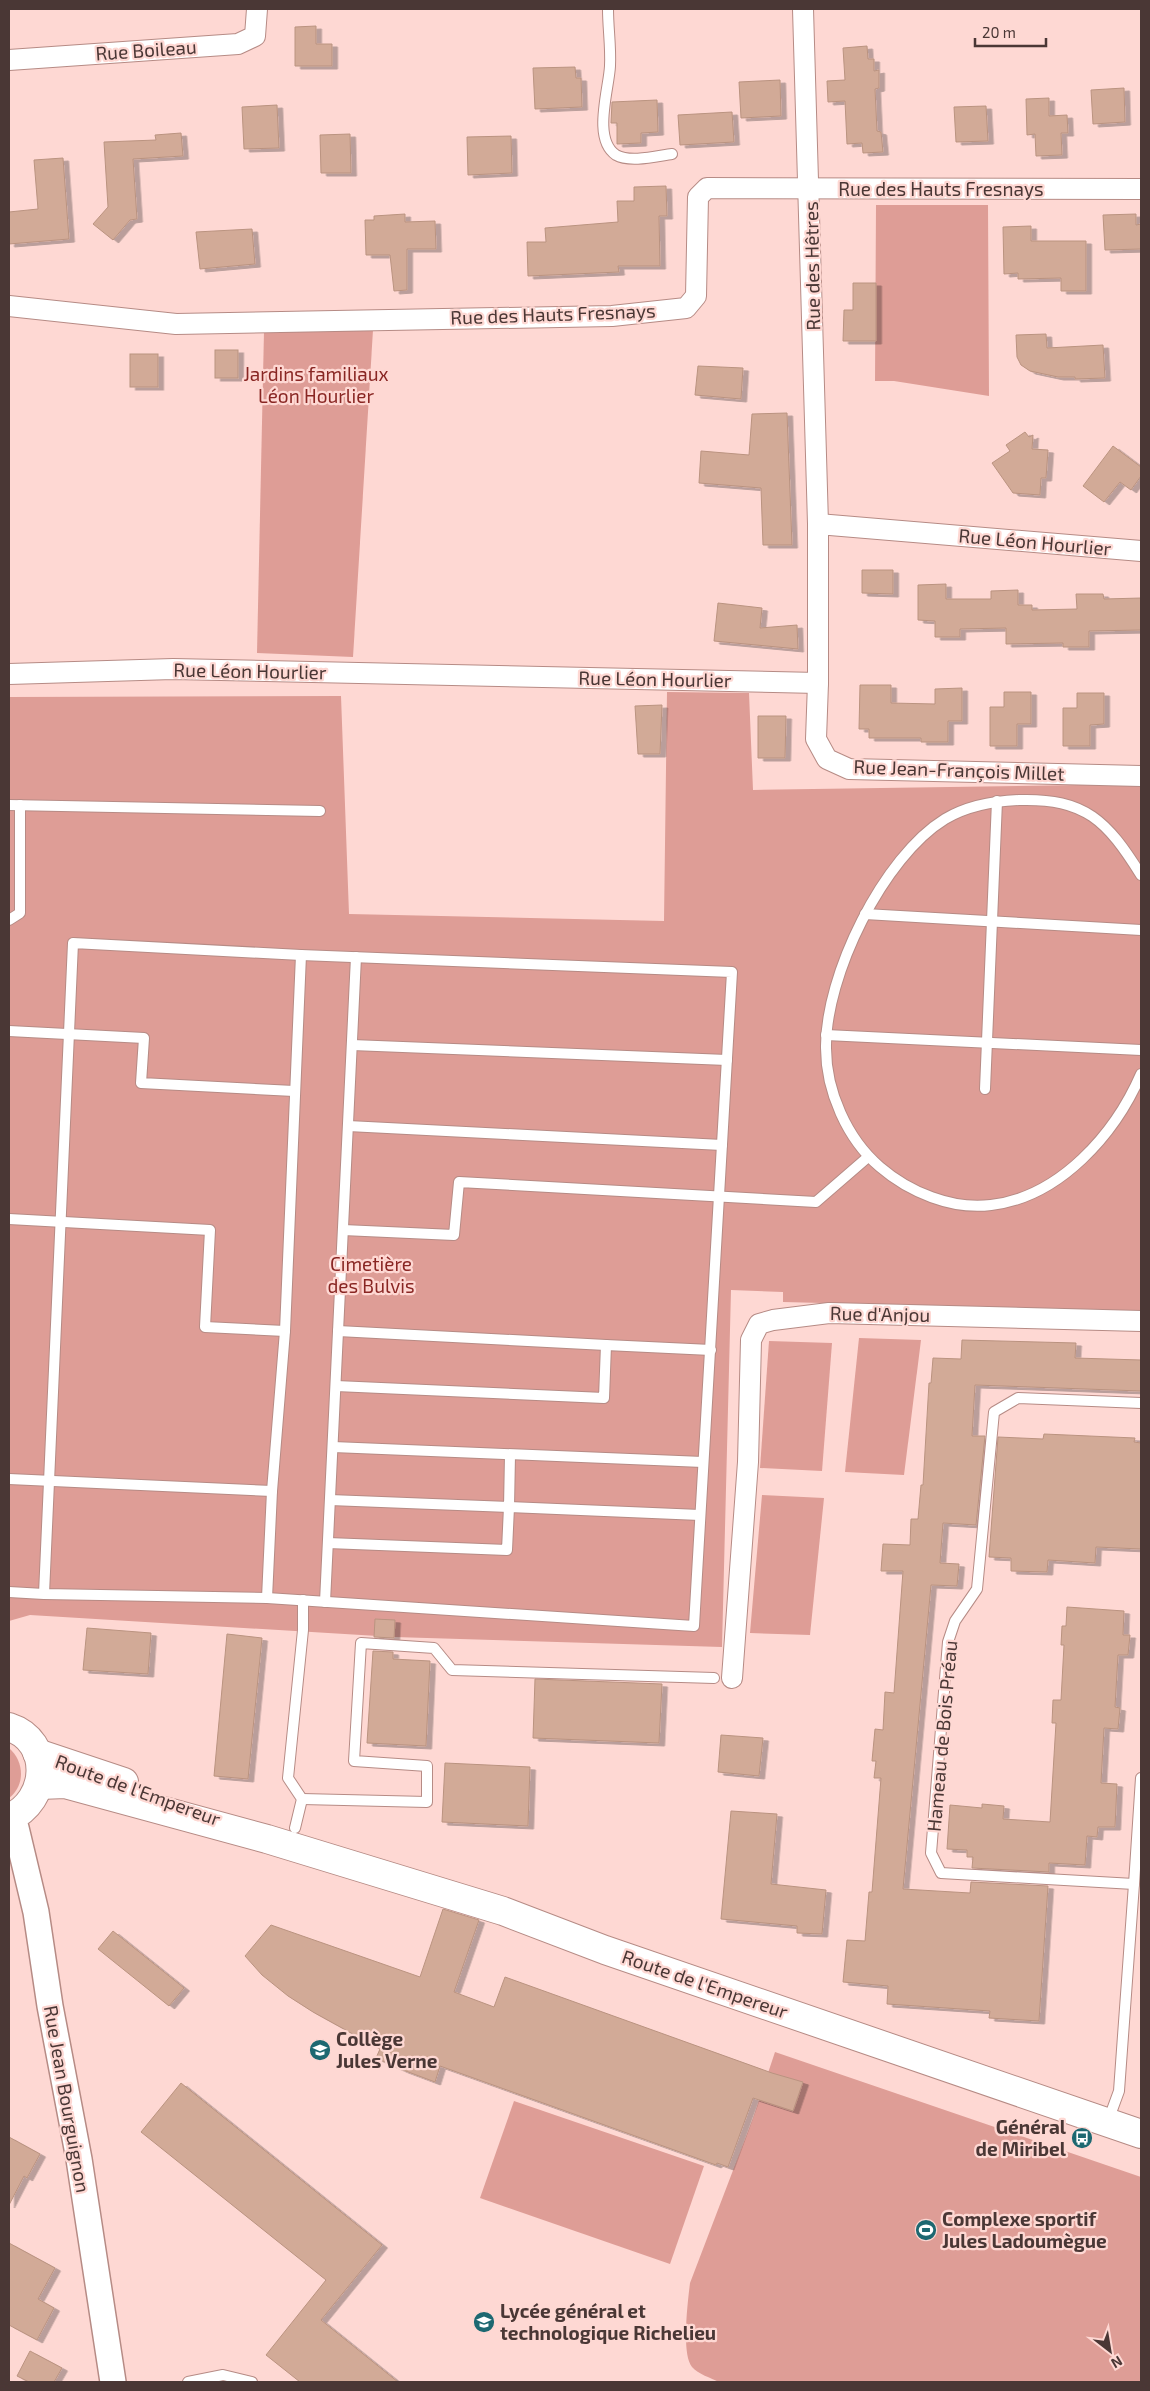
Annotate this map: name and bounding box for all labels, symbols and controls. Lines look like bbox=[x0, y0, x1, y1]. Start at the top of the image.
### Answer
scale bar bbox=[975, 15, 1046, 47]
text: 20 m bbox=[982, 23, 1016, 41]
street label: Rue Boileau bbox=[95, 34, 197, 65]
street label: Rue des Hauts Fresnays bbox=[838, 177, 1044, 200]
street label: Rue des Hêtres bbox=[799, 201, 824, 331]
street label: Rue des Hauts Fresnays bbox=[450, 298, 656, 329]
park label: Jardins familiaux Léon Hourlier bbox=[243, 362, 389, 407]
street label: Rue Léon Hourlier bbox=[958, 523, 1113, 560]
street label: Rue Léon Hourlier bbox=[173, 658, 327, 683]
street label: Rue Léon Hourlier bbox=[578, 666, 732, 691]
street label: Rue Jean-François Millet bbox=[853, 754, 1065, 786]
park label: Cimetière des Bulvis bbox=[327, 1252, 415, 1297]
street label: Rue d'Anjou bbox=[830, 1301, 930, 1326]
street label: Hameau de Bois Préau bbox=[922, 1639, 961, 1833]
street label: Route de l'Empereur bbox=[52, 1749, 224, 1830]
street label: Route de l'Empereur bbox=[619, 1944, 792, 2023]
street label: Rue Jean Bourguignon bbox=[40, 2004, 95, 2194]
place label: Collège Jules Verne bbox=[336, 2027, 438, 2072]
school or university icon: Collège Jules Verne bbox=[308, 2038, 332, 2062]
place label: Général de Miribel bbox=[976, 2115, 1067, 2160]
bus stop icon: Général de Miribel bbox=[1070, 2126, 1094, 2150]
place label: Complexe sportif Jules Ladoumègue bbox=[942, 2207, 1107, 2252]
sports icon: Complexe sportif Jules Ladoumègue bbox=[914, 2218, 938, 2242]
place label: Lycée général et technologique Richelieu bbox=[500, 2299, 716, 2344]
school or university icon: Lycée général et technologique Richelieu bbox=[472, 2310, 496, 2334]
north arrow bbox=[1085, 2326, 1135, 2376]
text: N bbox=[1108, 2353, 1126, 2372]

